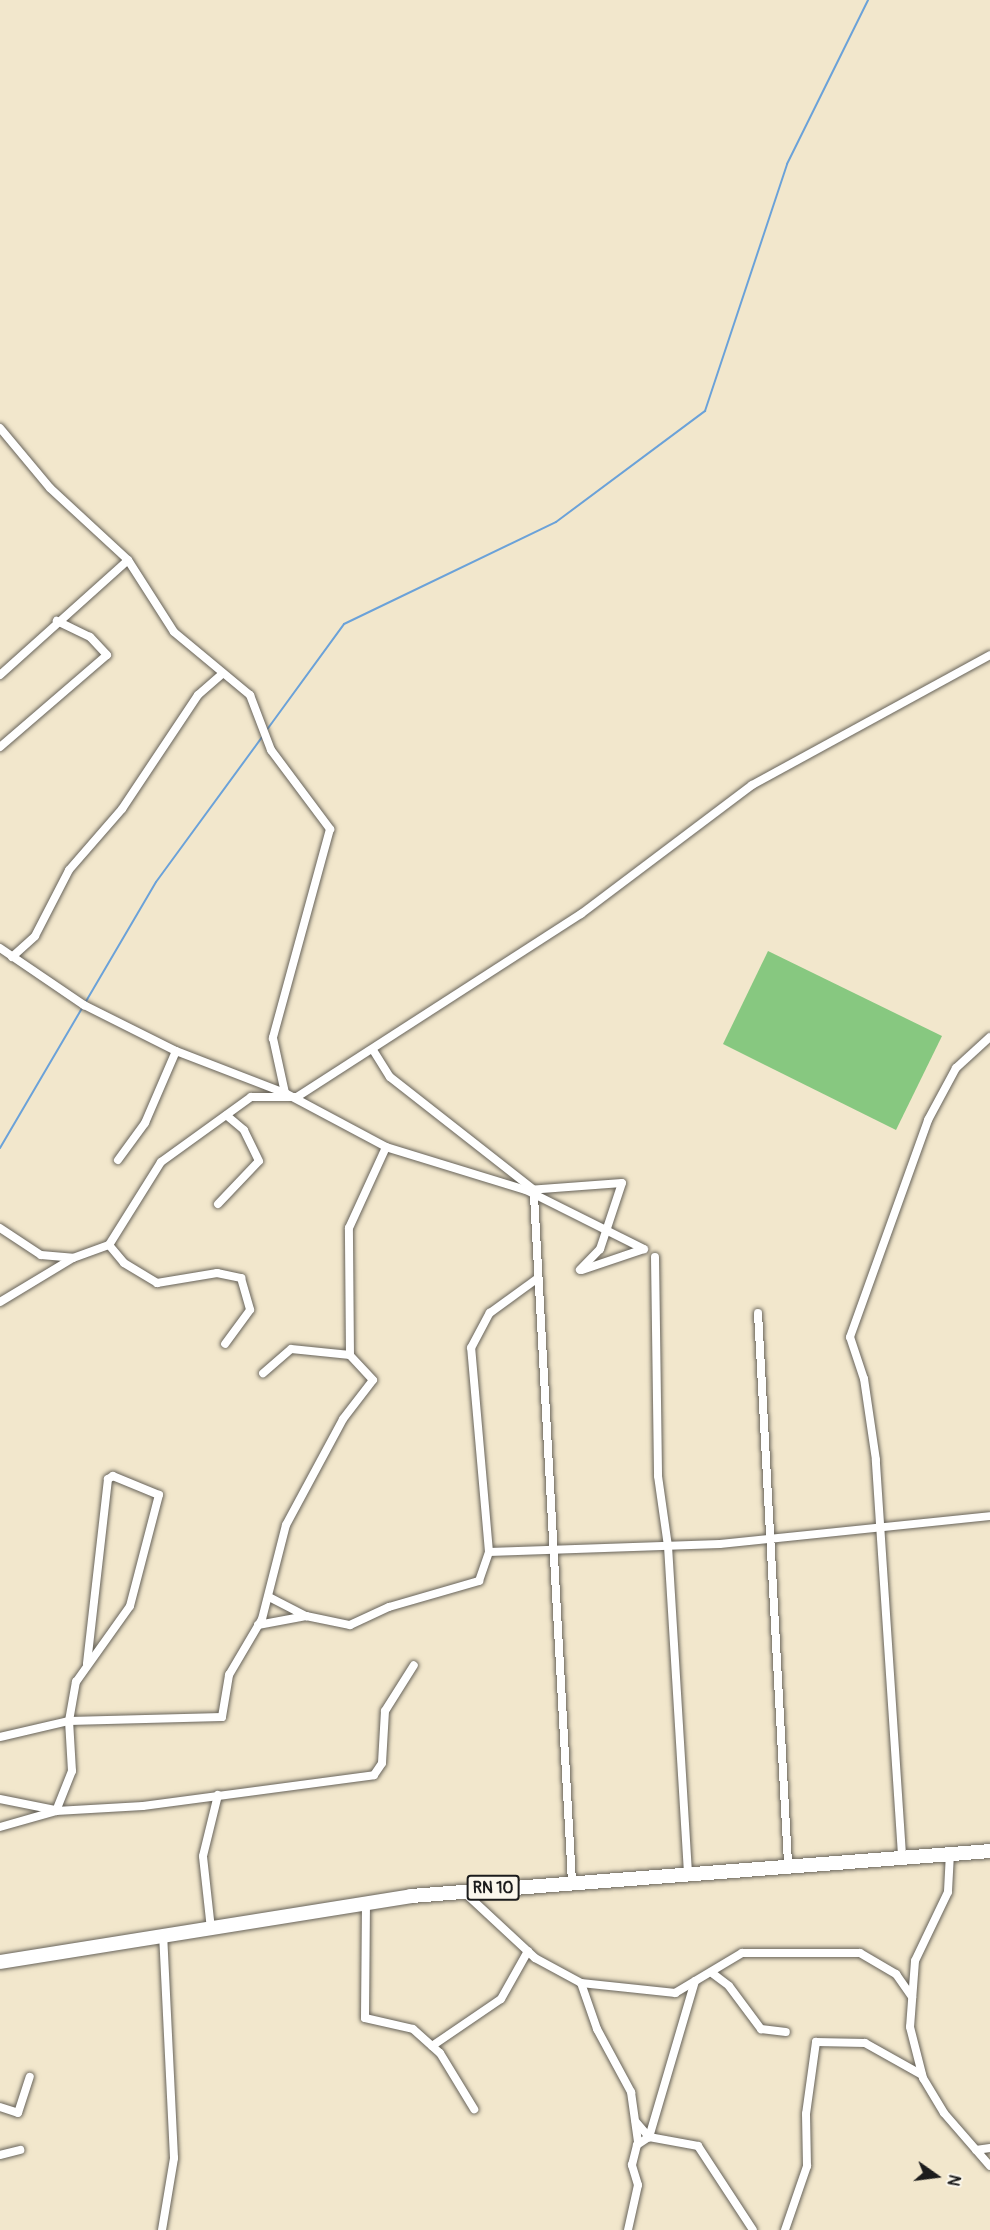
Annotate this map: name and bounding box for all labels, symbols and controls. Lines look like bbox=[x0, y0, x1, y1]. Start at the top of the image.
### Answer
road number: RN 10 bbox=[466, 1875, 520, 1901]
north arrow bbox=[906, 2146, 966, 2206]
text: N bbox=[942, 2173, 964, 2188]

